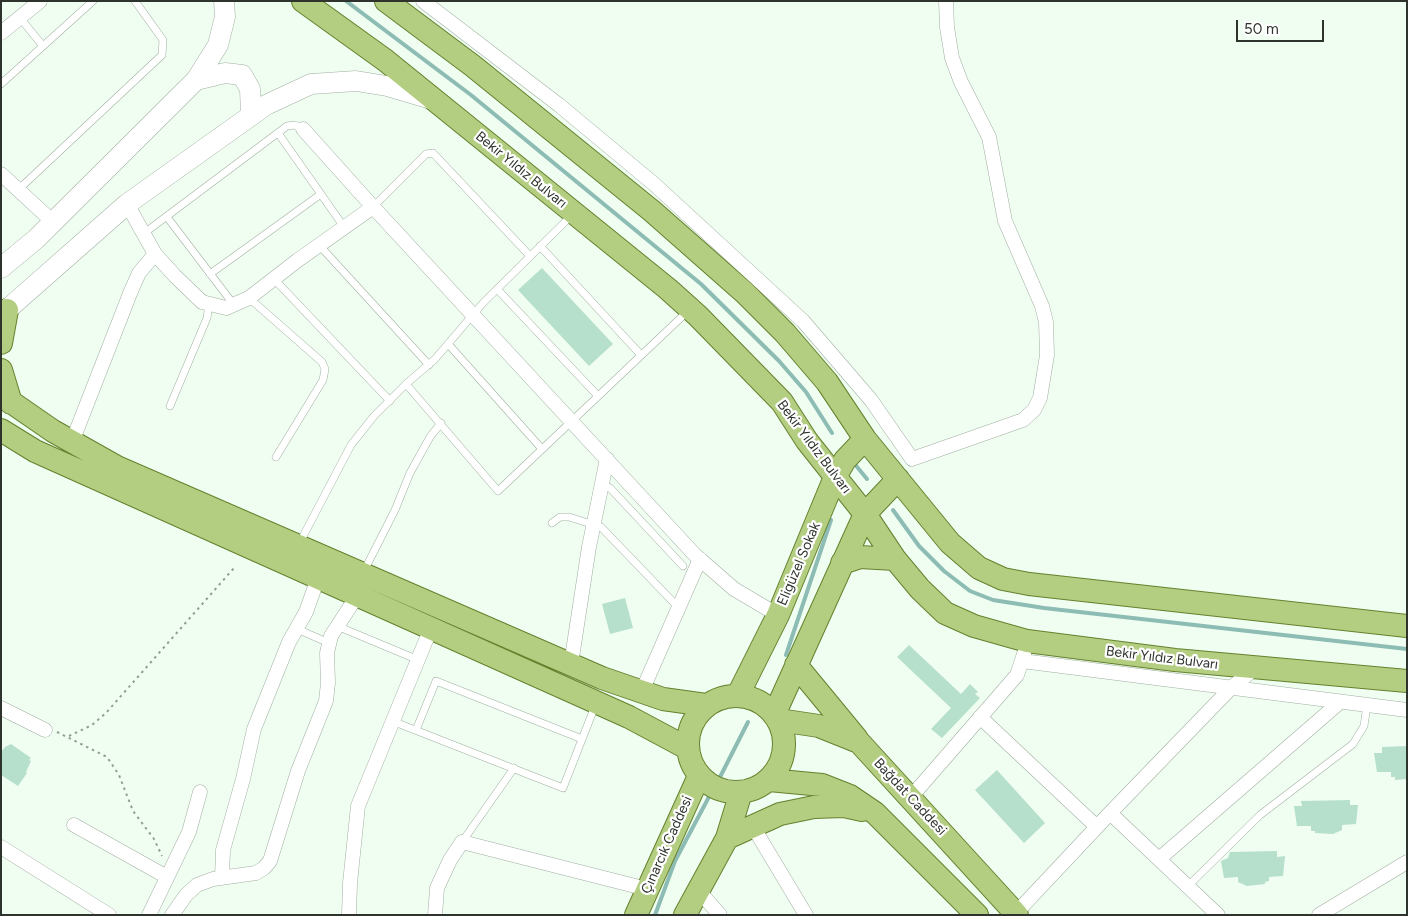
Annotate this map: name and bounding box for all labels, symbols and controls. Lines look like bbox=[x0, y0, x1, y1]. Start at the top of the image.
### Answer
scale bar bbox=[1238, 10, 1326, 42]
text: 50 m bbox=[1244, 20, 1279, 38]
street label: Bekir Yıldız Bulvarı bbox=[472, 128, 570, 212]
street label: Bekir Yıldız Bulvarı bbox=[773, 397, 855, 497]
street label: Eligüzel Sokak bbox=[774, 520, 824, 608]
street label: Bekir Yıldız Bulvarı bbox=[1105, 643, 1219, 673]
street label: Bağdat Caddesi bbox=[870, 755, 950, 839]
street label: Çınarcık Caddesi bbox=[638, 794, 696, 896]

